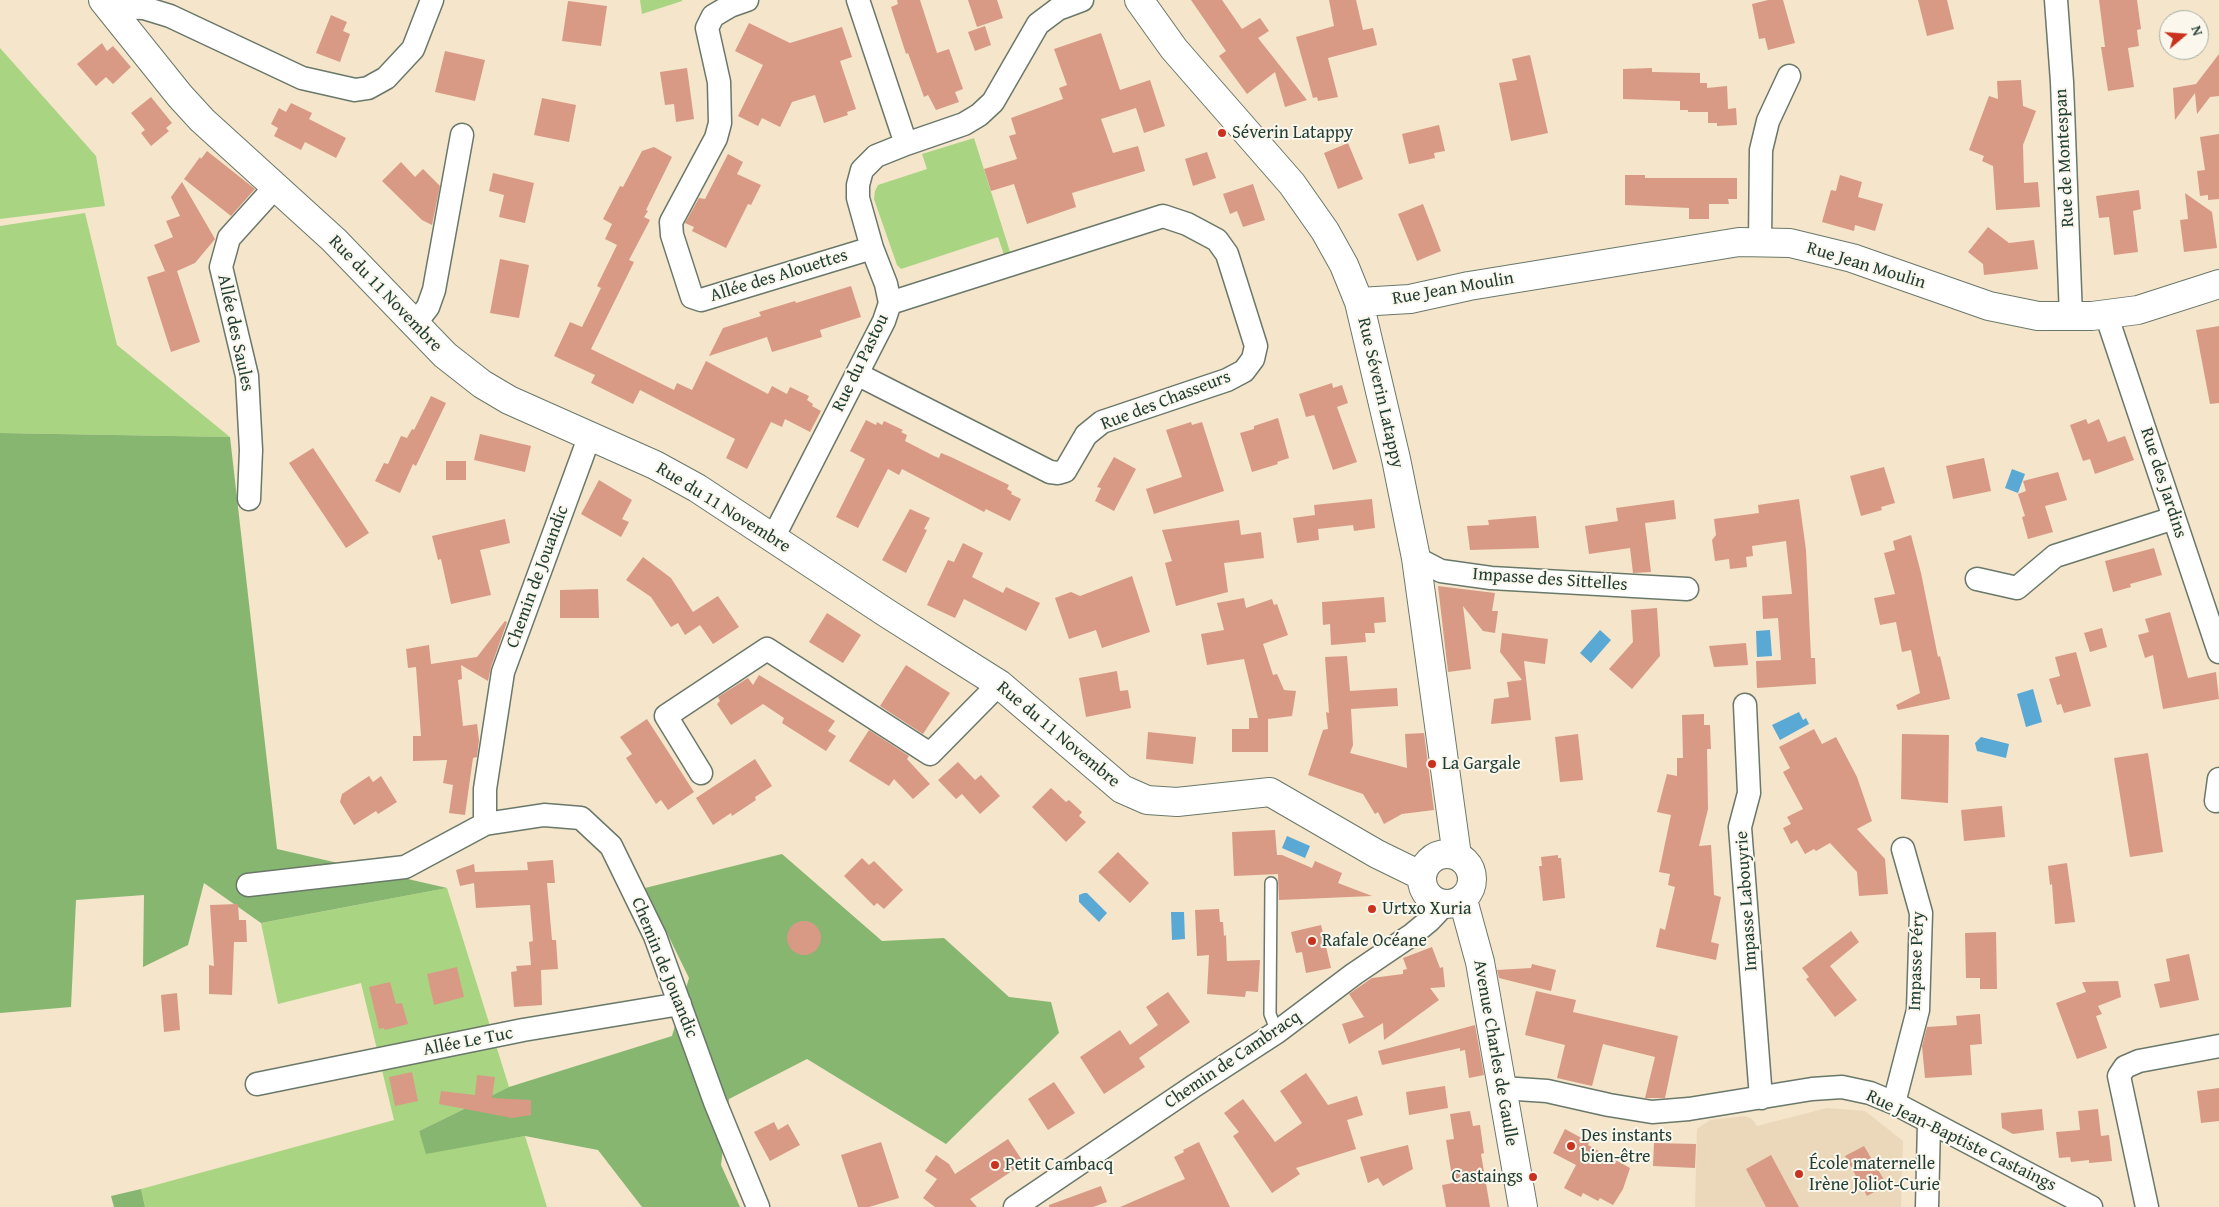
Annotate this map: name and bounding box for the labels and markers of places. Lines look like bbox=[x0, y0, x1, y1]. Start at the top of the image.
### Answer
place label: Séverin Latappy bbox=[1232, 122, 1353, 144]
marker: Séverin Latappy bbox=[1216, 127, 1228, 139]
place label: La Gargale bbox=[1442, 753, 1521, 775]
marker: La Gargale bbox=[1426, 758, 1438, 770]
place label: Urtxo Xuria bbox=[1382, 898, 1471, 920]
marker: Urtxo Xuria bbox=[1366, 903, 1378, 915]
place label: Rafale Océane bbox=[1322, 930, 1427, 952]
marker: Rafale Océane bbox=[1306, 935, 1318, 947]
place label: Des instants bien-être bbox=[1581, 1125, 1672, 1168]
marker: Des instants bien-être bbox=[1565, 1140, 1577, 1152]
place label: École maternelle Irène Joliot-Curie bbox=[1809, 1153, 1940, 1196]
place label: Petit Cambacq bbox=[1005, 1154, 1113, 1176]
marker: Petit Cambacq bbox=[989, 1159, 1001, 1171]
place label: Castaings bbox=[1451, 1166, 1523, 1188]
marker: École maternelle Irène Joliot-Curie bbox=[1793, 1168, 1805, 1180]
marker: Castaings bbox=[1527, 1171, 1539, 1183]

